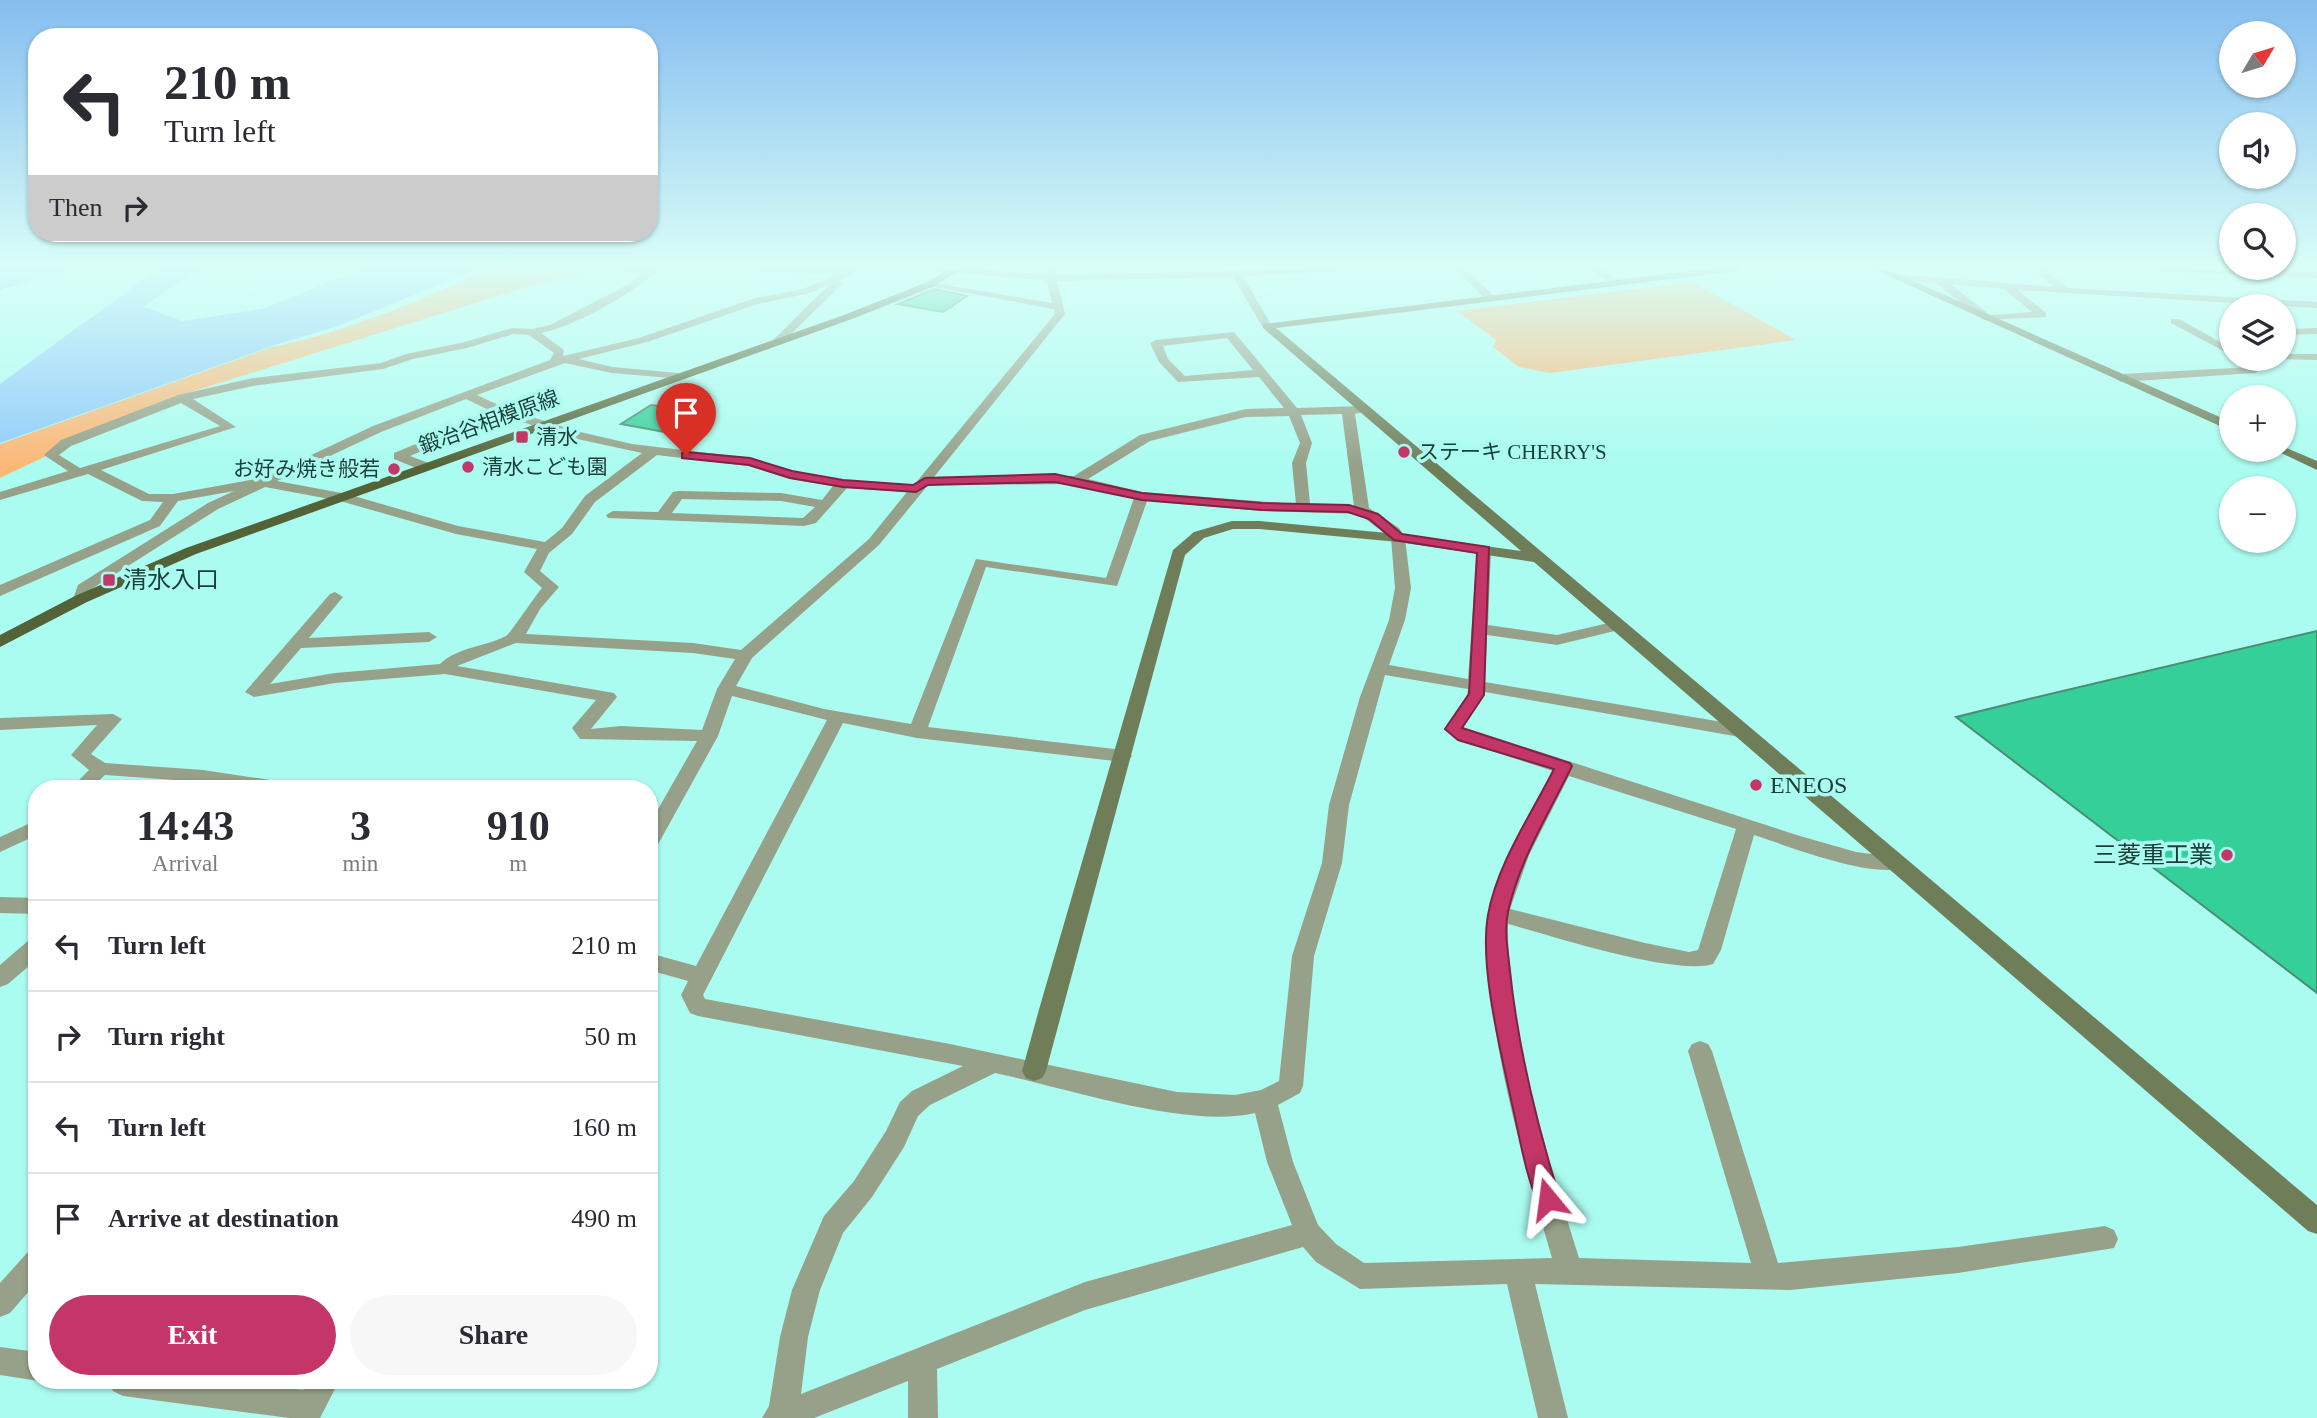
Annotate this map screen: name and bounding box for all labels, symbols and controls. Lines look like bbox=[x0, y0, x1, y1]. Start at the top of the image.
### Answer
north arrow bbox=[2219, 21, 2296, 98]
map controls bbox=[2219, 21, 2296, 553]
text: 210 m bbox=[164, 55, 291, 110]
icon: left bbox=[49, 56, 140, 147]
button: sound bbox=[2219, 112, 2296, 189]
text: Turn left bbox=[164, 113, 276, 149]
icon: right bbox=[116, 189, 154, 227]
text: Then bbox=[49, 193, 102, 222]
button: search bbox=[2219, 203, 2296, 280]
button: layers bbox=[2219, 294, 2296, 371]
pin bbox=[656, 383, 716, 455]
button: + bbox=[2219, 385, 2296, 462]
street label: 鍛冶谷相模原線 bbox=[416, 386, 562, 458]
icon: arrive bbox=[667, 394, 705, 432]
place label: 清水 bbox=[536, 425, 578, 449]
marker: 清水 bbox=[514, 429, 530, 445]
place label: ステーキ CHERRY'S bbox=[1418, 440, 1607, 464]
marker: ステーキ CHERRY'S bbox=[1396, 444, 1412, 460]
place label: 清水こども園 bbox=[482, 455, 608, 479]
place label: お好み焼き般若 bbox=[233, 457, 380, 481]
marker: 清水こども園 bbox=[460, 459, 476, 475]
marker: お好み焼き般若 bbox=[386, 461, 402, 477]
button: − bbox=[2219, 476, 2296, 553]
place label: 清水入口 bbox=[123, 567, 219, 593]
marker: 清水入口 bbox=[101, 572, 117, 588]
place label: ENEOS bbox=[1770, 772, 1847, 798]
marker: ENEOS bbox=[1748, 777, 1764, 793]
text: 14:43 bbox=[136, 803, 234, 849]
text: 3 bbox=[350, 803, 371, 849]
text: 910 bbox=[487, 803, 550, 849]
place label: 三菱重工業 bbox=[2093, 842, 2213, 868]
marker: 三菱重工業 bbox=[2219, 847, 2235, 863]
text: Arrival bbox=[152, 851, 219, 876]
text: min bbox=[343, 851, 378, 876]
text: m bbox=[509, 851, 527, 876]
icon: left bbox=[49, 927, 87, 965]
text: Turn left bbox=[108, 931, 206, 960]
text: 210 m bbox=[571, 931, 637, 960]
icon: right bbox=[49, 1018, 87, 1056]
text: Turn right bbox=[108, 1022, 225, 1051]
text: 50 m bbox=[584, 1022, 637, 1051]
icon: left bbox=[49, 1109, 87, 1147]
text: Turn left bbox=[108, 1113, 206, 1142]
text: 160 m bbox=[571, 1113, 637, 1142]
position arrow bbox=[1511, 1162, 1585, 1236]
icon: arrive bbox=[49, 1200, 87, 1238]
text: Arrive at destination bbox=[108, 1204, 339, 1233]
text: 490 m bbox=[571, 1204, 637, 1233]
button: Exit bbox=[49, 1295, 336, 1375]
button: Share bbox=[350, 1295, 637, 1375]

